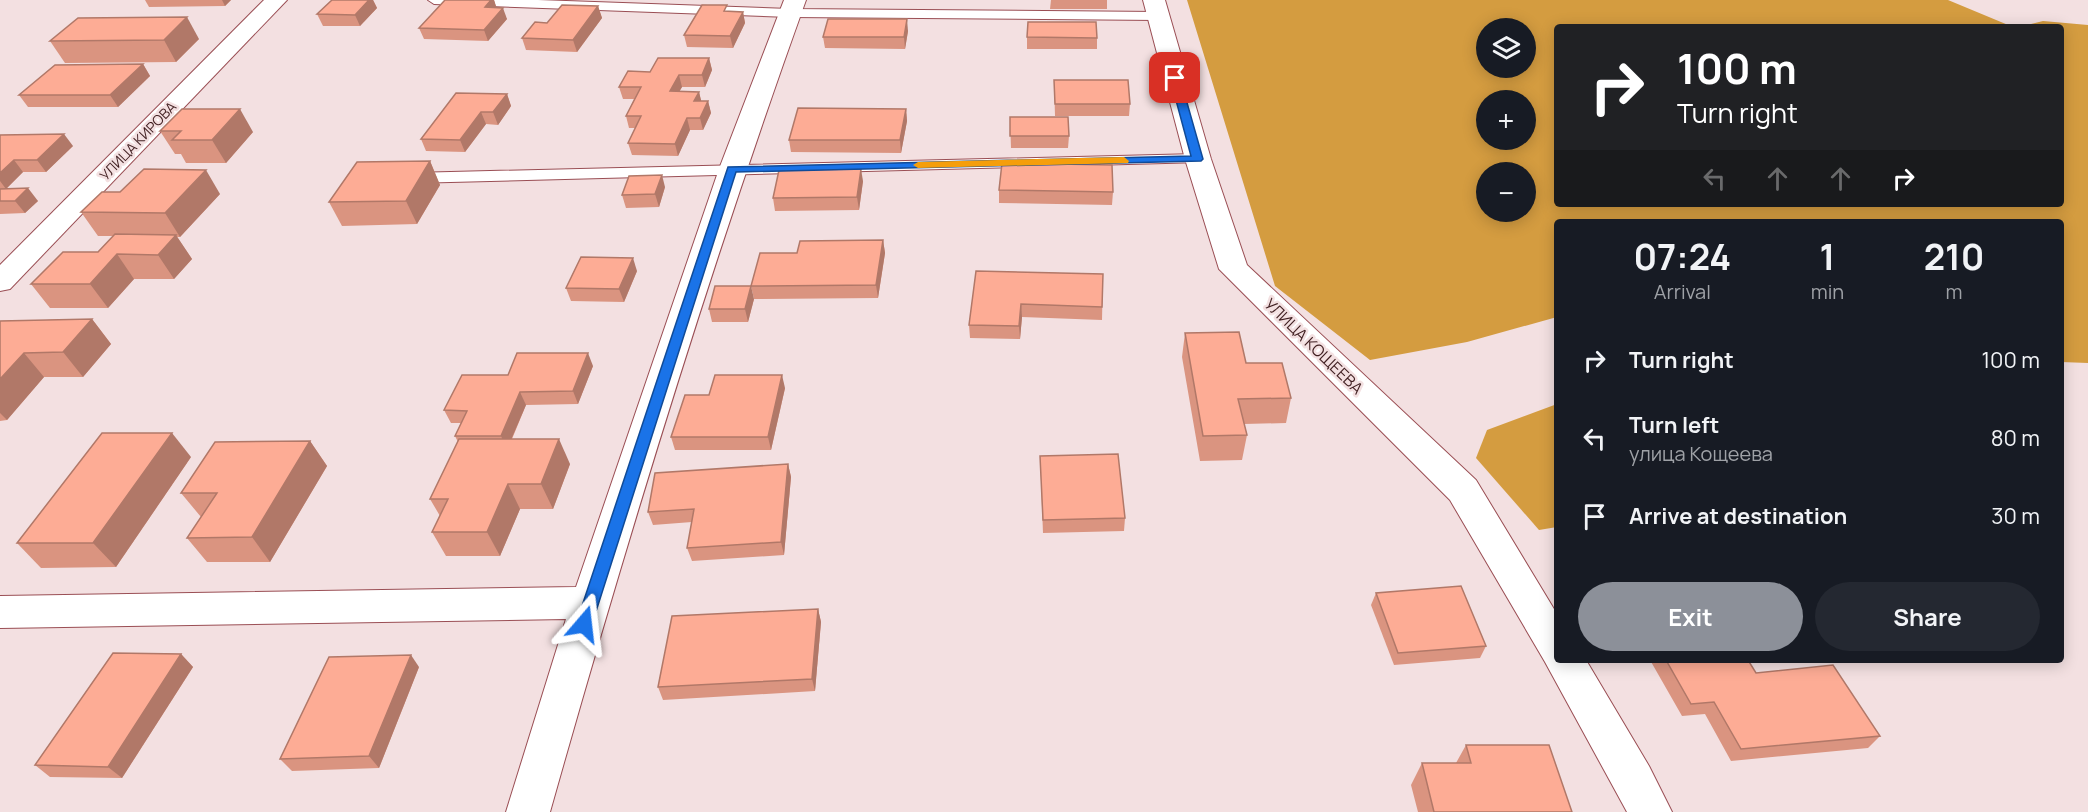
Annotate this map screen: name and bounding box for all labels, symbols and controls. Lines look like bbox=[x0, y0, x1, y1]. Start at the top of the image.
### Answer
map controls bbox=[1476, 18, 1536, 222]
button: layers bbox=[1476, 18, 1536, 78]
text: 100 m bbox=[1677, 39, 1797, 97]
icon: right bbox=[1578, 48, 1656, 126]
pin bbox=[1149, 52, 1200, 103]
icon: arrive bbox=[1158, 61, 1191, 94]
button: + bbox=[1476, 90, 1536, 150]
text: Turn right bbox=[1677, 94, 1798, 131]
street label: УЛИЦА КИРОВА bbox=[95, 97, 180, 184]
button: − bbox=[1476, 162, 1536, 222]
icon: left bbox=[1698, 162, 1731, 195]
icon: ahead bbox=[1761, 162, 1794, 195]
icon: ahead bbox=[1824, 162, 1857, 195]
icon: right bbox=[1887, 162, 1920, 195]
text: 07:24 bbox=[1633, 232, 1731, 281]
text: 1 bbox=[1820, 232, 1835, 281]
text: 210 bbox=[1924, 232, 1985, 281]
text: Arrival bbox=[1654, 278, 1711, 305]
text: min bbox=[1811, 278, 1844, 305]
text: m bbox=[1946, 278, 1963, 305]
street label: УЛИЦА КОЩЕЕВА bbox=[1260, 293, 1368, 399]
icon: right bbox=[1578, 344, 1611, 377]
text: Turn right bbox=[1629, 345, 1734, 375]
text: 100 m bbox=[1982, 345, 2040, 375]
text: Turn left bbox=[1629, 410, 1719, 440]
icon: left bbox=[1578, 422, 1611, 455]
text: 80 m bbox=[1991, 423, 2040, 453]
text: улица Кощеева bbox=[1629, 440, 1773, 467]
icon: arrive bbox=[1578, 500, 1611, 533]
text: Arrive at destination bbox=[1629, 501, 1847, 531]
text: 30 m bbox=[1991, 501, 2040, 531]
button: Exit bbox=[1578, 582, 1803, 651]
button: Share bbox=[1815, 582, 2040, 651]
position arrow bbox=[552, 592, 616, 656]

